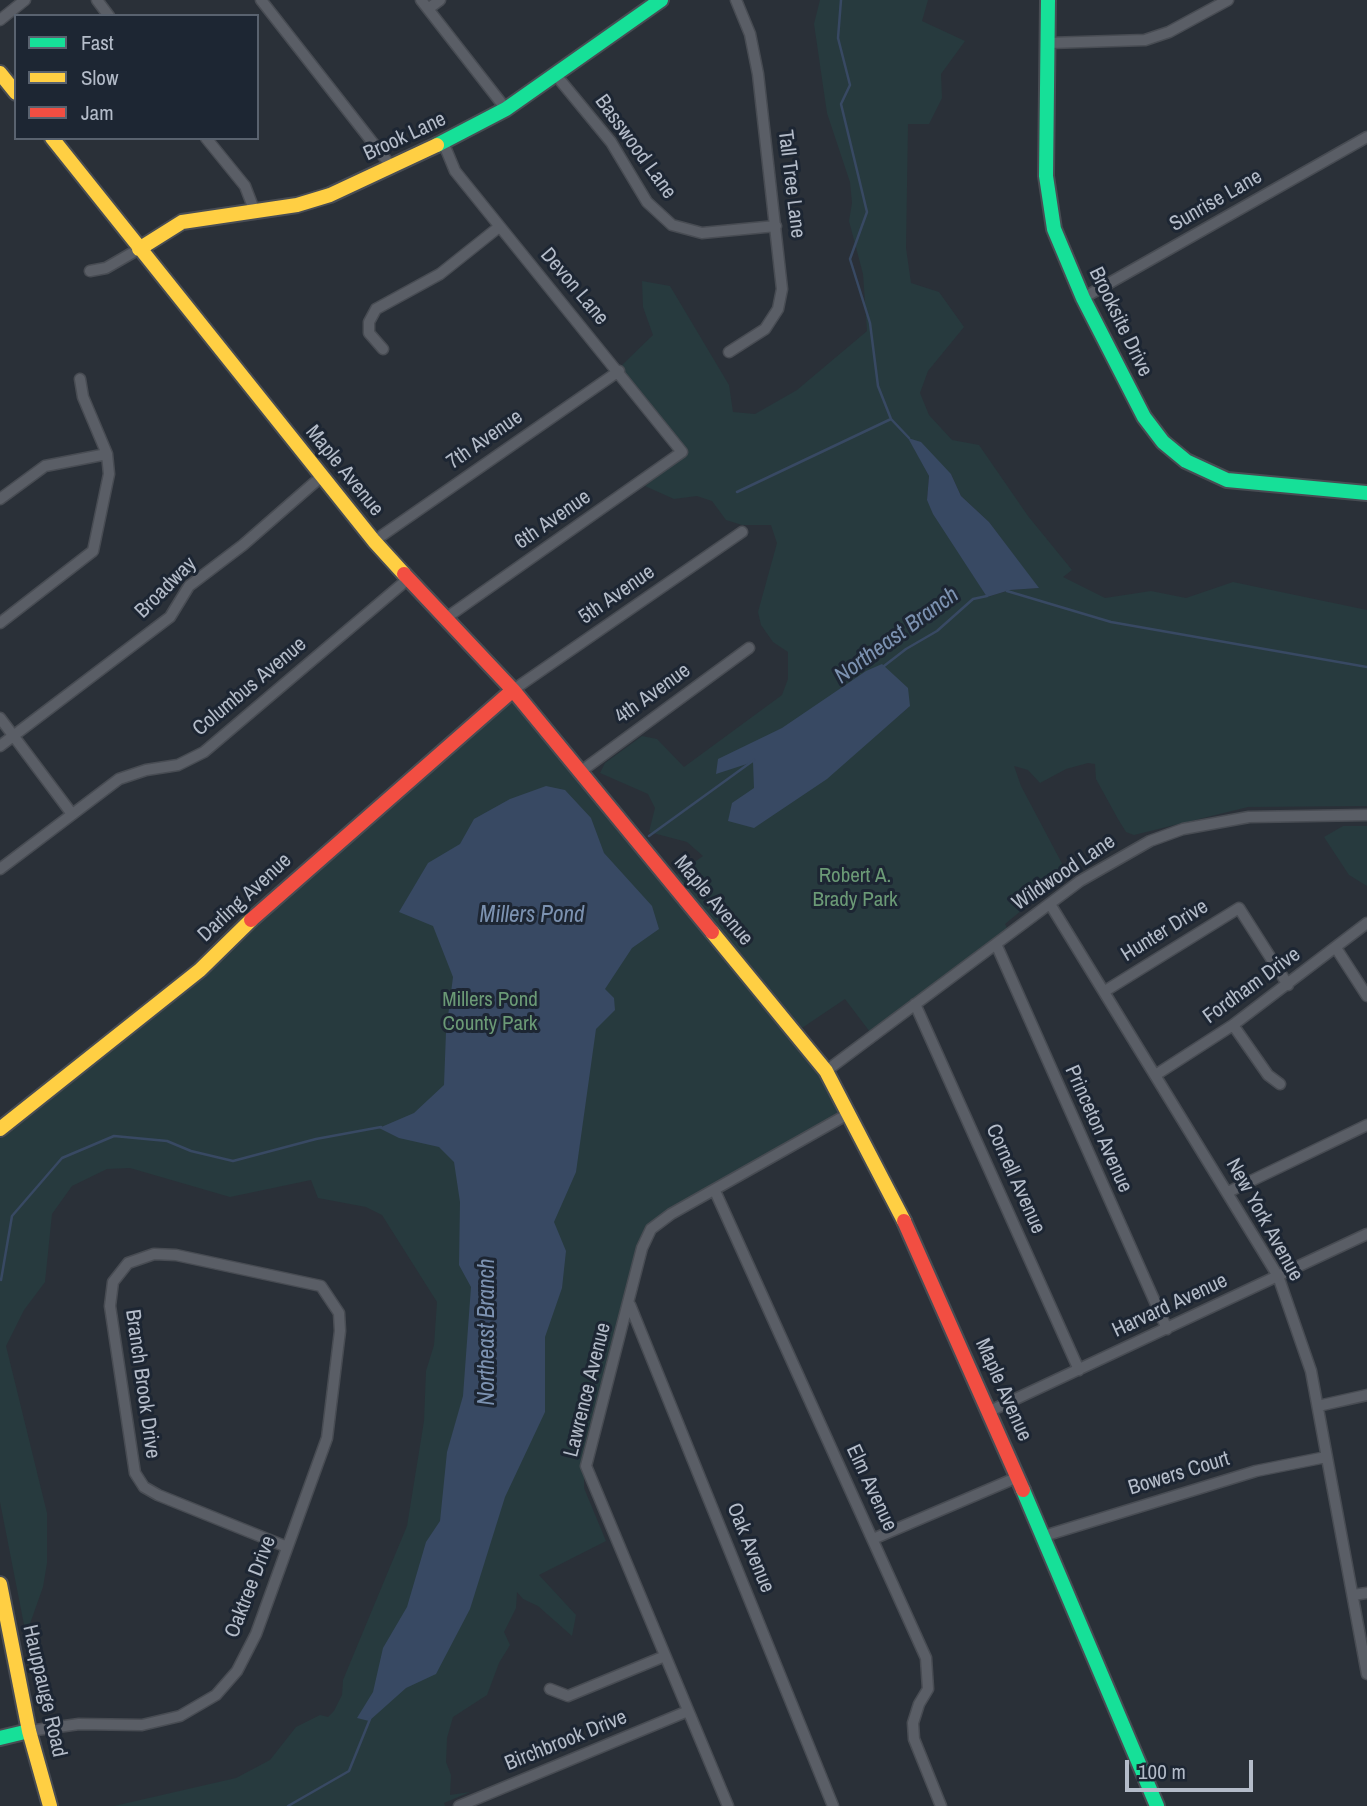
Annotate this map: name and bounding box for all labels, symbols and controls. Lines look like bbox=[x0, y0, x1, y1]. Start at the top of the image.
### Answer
legend bbox=[14, 14, 259, 140]
text: Fast bbox=[81, 28, 114, 57]
text: Slow bbox=[81, 63, 118, 92]
street label: Basswood Lane bbox=[589, 90, 681, 204]
text: Jam bbox=[81, 98, 114, 127]
street label: Brook Lane bbox=[360, 107, 450, 167]
street label: Tall Tree Lane bbox=[772, 128, 810, 240]
street label: Sunrise Lane bbox=[1165, 164, 1267, 238]
street label: Devon Lane bbox=[535, 243, 613, 331]
street label: Brooksite Drive bbox=[1083, 263, 1157, 381]
street label: 7th Avenue bbox=[442, 405, 528, 475]
street label: Maple Avenue bbox=[300, 420, 388, 522]
street label: 6th Avenue bbox=[510, 485, 596, 555]
street label: Broadway bbox=[130, 552, 202, 624]
street label: 5th Avenue bbox=[574, 560, 660, 630]
water label: Northeast Branch bbox=[830, 582, 964, 690]
street label: Columbus Avenue bbox=[188, 632, 312, 742]
street label: 4th Avenue bbox=[610, 658, 696, 730]
street label: Wildwood Lane bbox=[1008, 829, 1120, 917]
street label: Darling Avenue bbox=[193, 848, 297, 948]
street label: Maple Avenue bbox=[668, 851, 758, 951]
park label: Robert A. Brady Park bbox=[812, 863, 898, 913]
street label: Hunter Drive bbox=[1117, 894, 1213, 968]
water label: Millers Pond bbox=[480, 902, 584, 930]
street label: Fordham Drive bbox=[1198, 942, 1306, 1030]
park label: Millers Pond County Park bbox=[442, 987, 538, 1037]
street label: Princeton Avenue bbox=[1059, 1061, 1137, 1197]
street label: Cornell Avenue bbox=[980, 1120, 1050, 1238]
street label: New York Avenue bbox=[1220, 1154, 1308, 1286]
water label: Northeast Branch bbox=[474, 1259, 502, 1405]
street label: Harvard Avenue bbox=[1108, 1268, 1232, 1344]
street label: Branch Brook Drive bbox=[119, 1308, 165, 1460]
street label: Lawrence Avenue bbox=[559, 1320, 617, 1460]
street label: Maple Avenue bbox=[969, 1335, 1037, 1445]
street label: Elm Avenue bbox=[840, 1441, 902, 1535]
street label: Bowers Court bbox=[1125, 1447, 1233, 1501]
street label: Oak Avenue bbox=[721, 1499, 779, 1597]
street label: Oaktree Drive bbox=[220, 1532, 282, 1642]
street label: Hauppauge Road bbox=[17, 1622, 71, 1760]
street label: Birchbrook Drive bbox=[501, 1705, 631, 1777]
scale bar bbox=[1129, 1746, 1257, 1790]
text: 100 m bbox=[1138, 1757, 1186, 1786]

